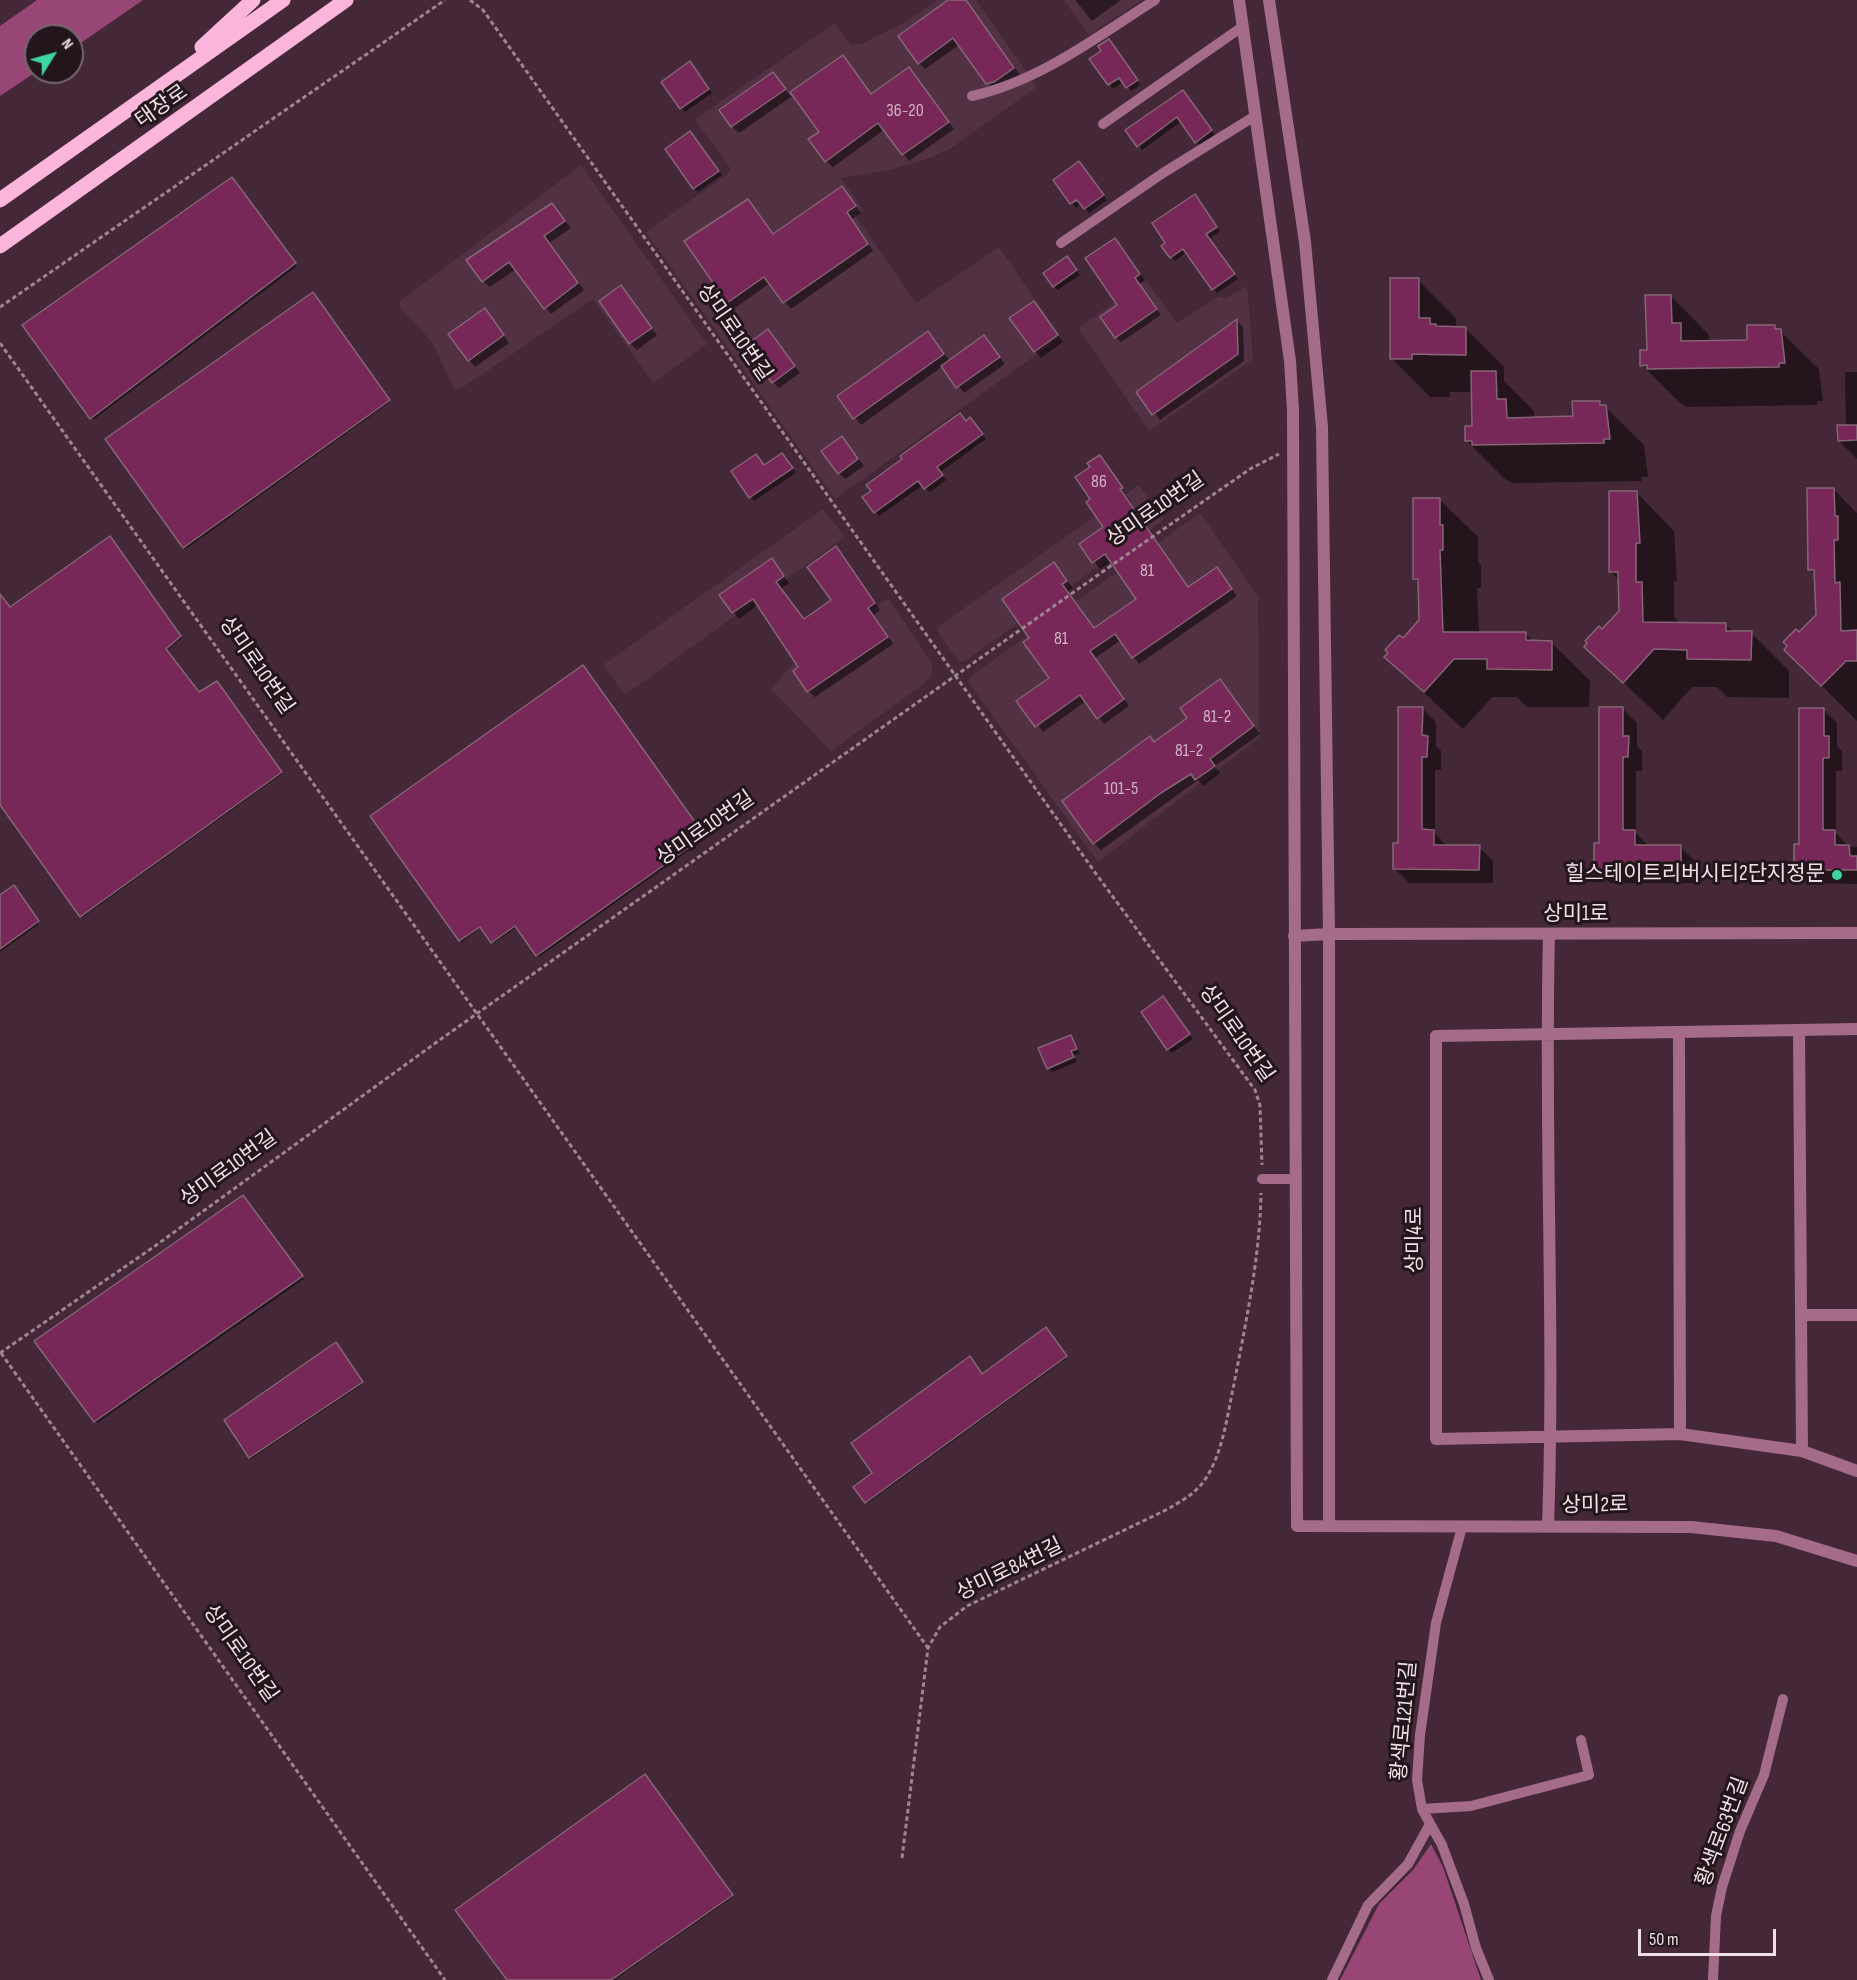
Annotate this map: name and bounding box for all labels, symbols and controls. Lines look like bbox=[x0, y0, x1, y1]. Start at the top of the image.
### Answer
north arrow bbox=[24, 24, 84, 84]
text: N bbox=[57, 35, 77, 53]
street label: 태장로 bbox=[131, 80, 193, 134]
house number: 36-20 bbox=[886, 100, 924, 122]
street label: 상미로10번길 bbox=[691, 279, 777, 387]
street label: 상미로10번길 bbox=[1102, 467, 1210, 553]
house number: 86 bbox=[1091, 471, 1107, 493]
house number: 81 bbox=[1140, 560, 1154, 582]
street label: 상미로10번길 bbox=[213, 612, 299, 720]
house number: 81 bbox=[1054, 628, 1068, 650]
house number: 81-2 bbox=[1203, 706, 1231, 728]
house number: 81-2 bbox=[1175, 740, 1203, 762]
house number: 101-5 bbox=[1104, 778, 1138, 800]
street label: 상미로10번길 bbox=[652, 786, 760, 872]
place label: 힐스테이트리버시티2단지정문 bbox=[1565, 862, 1825, 888]
marker: 힐스테이트리버시티2단지정문 bbox=[1830, 868, 1844, 882]
street label: 상미1로 bbox=[1543, 902, 1609, 928]
street label: 상미로10번길 bbox=[1193, 980, 1279, 1088]
street label: 상미로10번길 bbox=[176, 1126, 282, 1212]
street label: 상미4로 bbox=[1403, 1207, 1429, 1273]
street label: 상미2로 bbox=[1561, 1493, 1629, 1519]
street label: 상미로84번길 bbox=[953, 1533, 1067, 1607]
street label: 상미로10번길 bbox=[197, 1600, 283, 1708]
street label: 황색로121번길 bbox=[1387, 1660, 1423, 1782]
street label: 황색로63번길 bbox=[1692, 1774, 1754, 1890]
scale bar bbox=[1641, 1917, 1779, 1955]
text: 50 m bbox=[1649, 1929, 1679, 1950]

